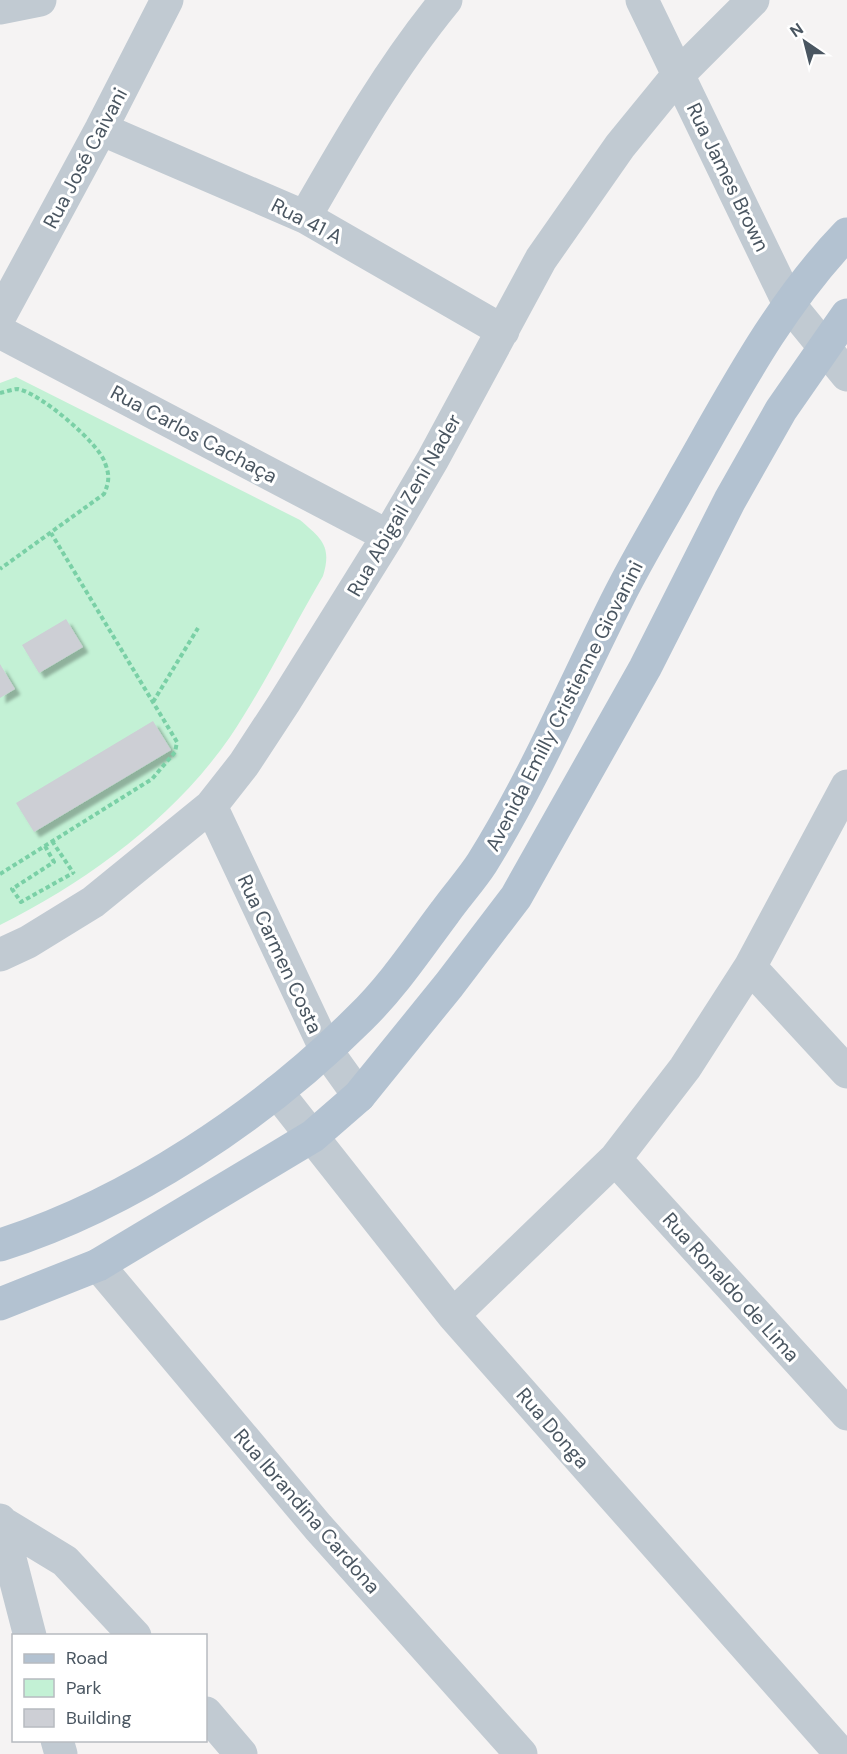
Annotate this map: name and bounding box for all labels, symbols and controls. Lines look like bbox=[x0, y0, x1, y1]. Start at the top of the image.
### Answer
north arrow bbox=[775, 12, 835, 72]
text: N bbox=[786, 18, 807, 42]
street label: Rua José Caivani bbox=[37, 83, 133, 233]
street label: Rua James Brown bbox=[681, 98, 775, 256]
street label: Rua 41 A bbox=[267, 192, 347, 250]
street label: Rua Carlos Cachaça bbox=[106, 379, 282, 489]
street label: Rua Abigail Zeni Nader bbox=[341, 409, 467, 601]
street label: Avenida Emilly Cristienne Giovanini bbox=[479, 556, 649, 856]
street label: Rua Carmen Costa bbox=[232, 870, 328, 1038]
street label: Rua Ronaldo de Lima bbox=[657, 1207, 805, 1367]
street label: Rua Donga bbox=[511, 1382, 595, 1474]
street label: Rua Ibrandina Cardona bbox=[228, 1423, 386, 1599]
legend bbox=[12, 1634, 207, 1742]
text: Road bbox=[66, 1646, 108, 1670]
text: Park bbox=[66, 1676, 102, 1700]
text: Building bbox=[66, 1706, 131, 1730]

